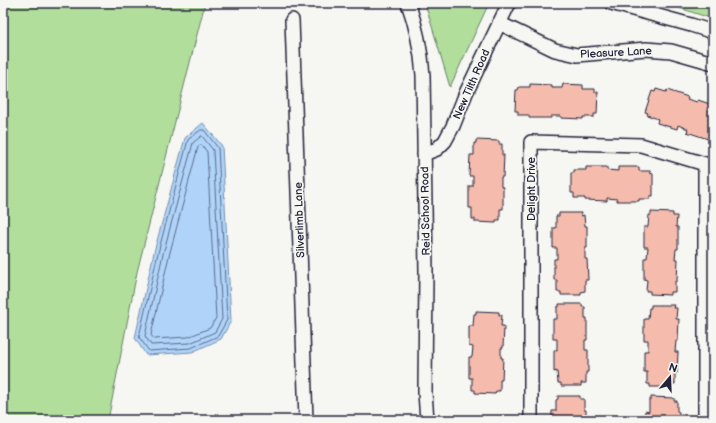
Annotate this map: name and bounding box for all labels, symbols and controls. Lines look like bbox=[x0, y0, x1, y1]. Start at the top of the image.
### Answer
street label: Pleasure Lane bbox=[580, 44, 653, 61]
street label: New Tilth Road bbox=[450, 47, 493, 121]
street label: Delight Drive bbox=[525, 157, 538, 221]
street label: Reid School Road bbox=[418, 166, 433, 256]
street label: Silverlimb Lane bbox=[292, 181, 307, 258]
north arrow bbox=[650, 357, 690, 397]
text: N bbox=[667, 361, 679, 376]

